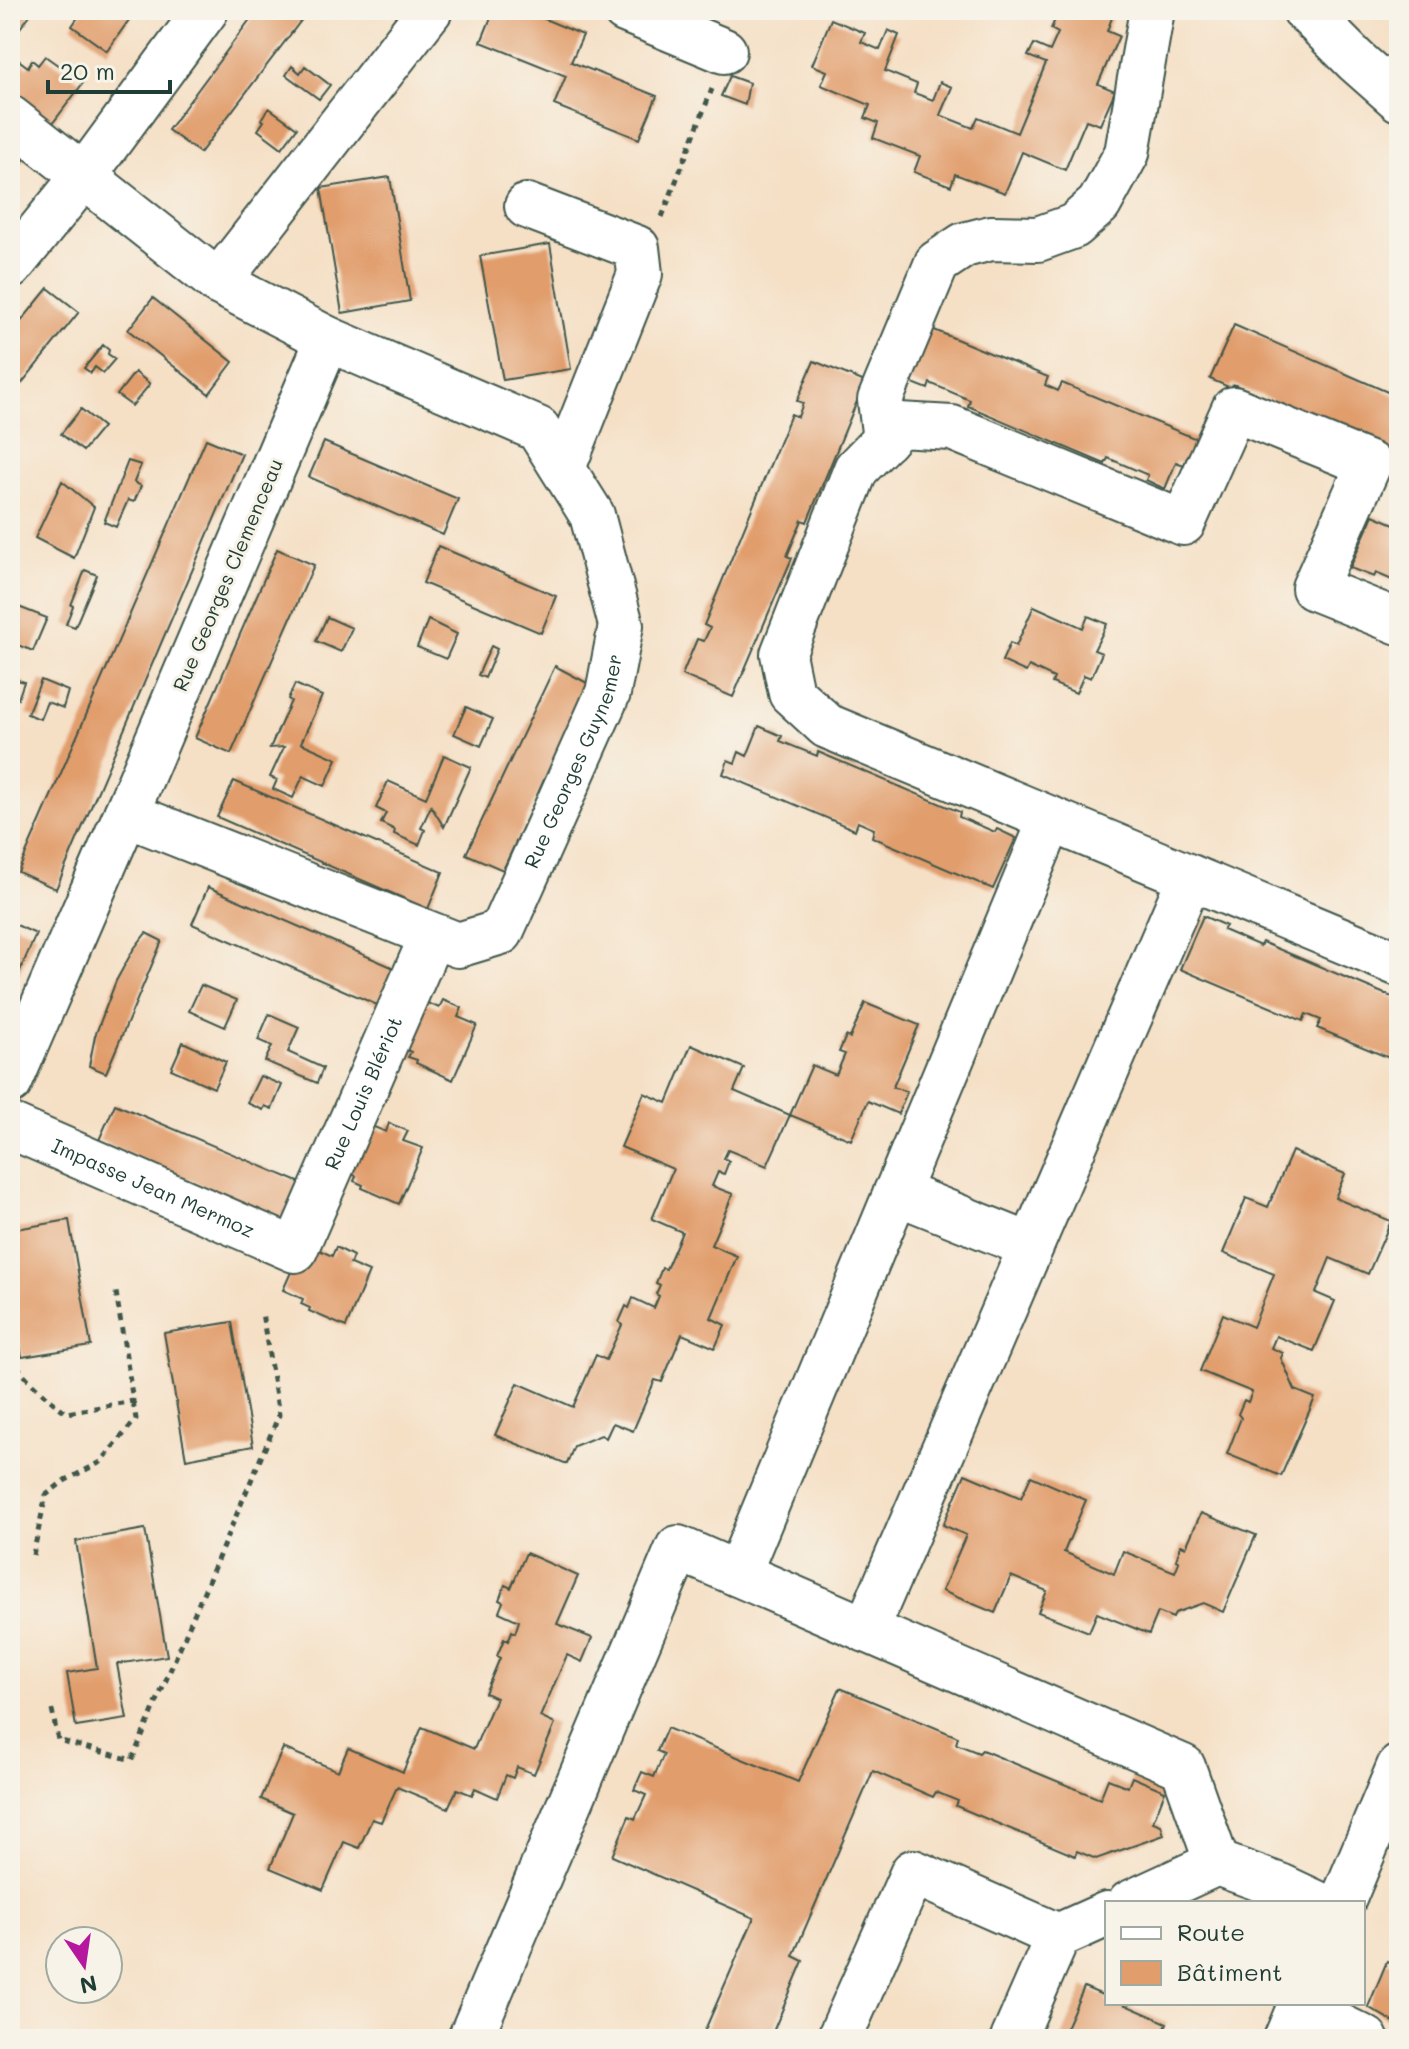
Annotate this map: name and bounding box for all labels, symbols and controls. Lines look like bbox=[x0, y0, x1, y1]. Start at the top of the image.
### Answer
scale bar bbox=[48, 44, 170, 94]
text: 20 m bbox=[60, 55, 115, 86]
street label: Rue Georges Clemenceau bbox=[166, 454, 288, 695]
street label: Rue Georges Guynemer bbox=[517, 652, 627, 872]
street label: Rue Louis Blériot bbox=[318, 1012, 407, 1173]
street label: Impasse Jean Mermoz bbox=[48, 1132, 259, 1243]
legend bbox=[1105, 1901, 1365, 2005]
text: Route bbox=[1177, 1916, 1245, 1947]
north arrow bbox=[44, 1925, 124, 2005]
text: Bâtiment bbox=[1177, 1956, 1283, 1987]
text: N bbox=[77, 1969, 100, 2001]

